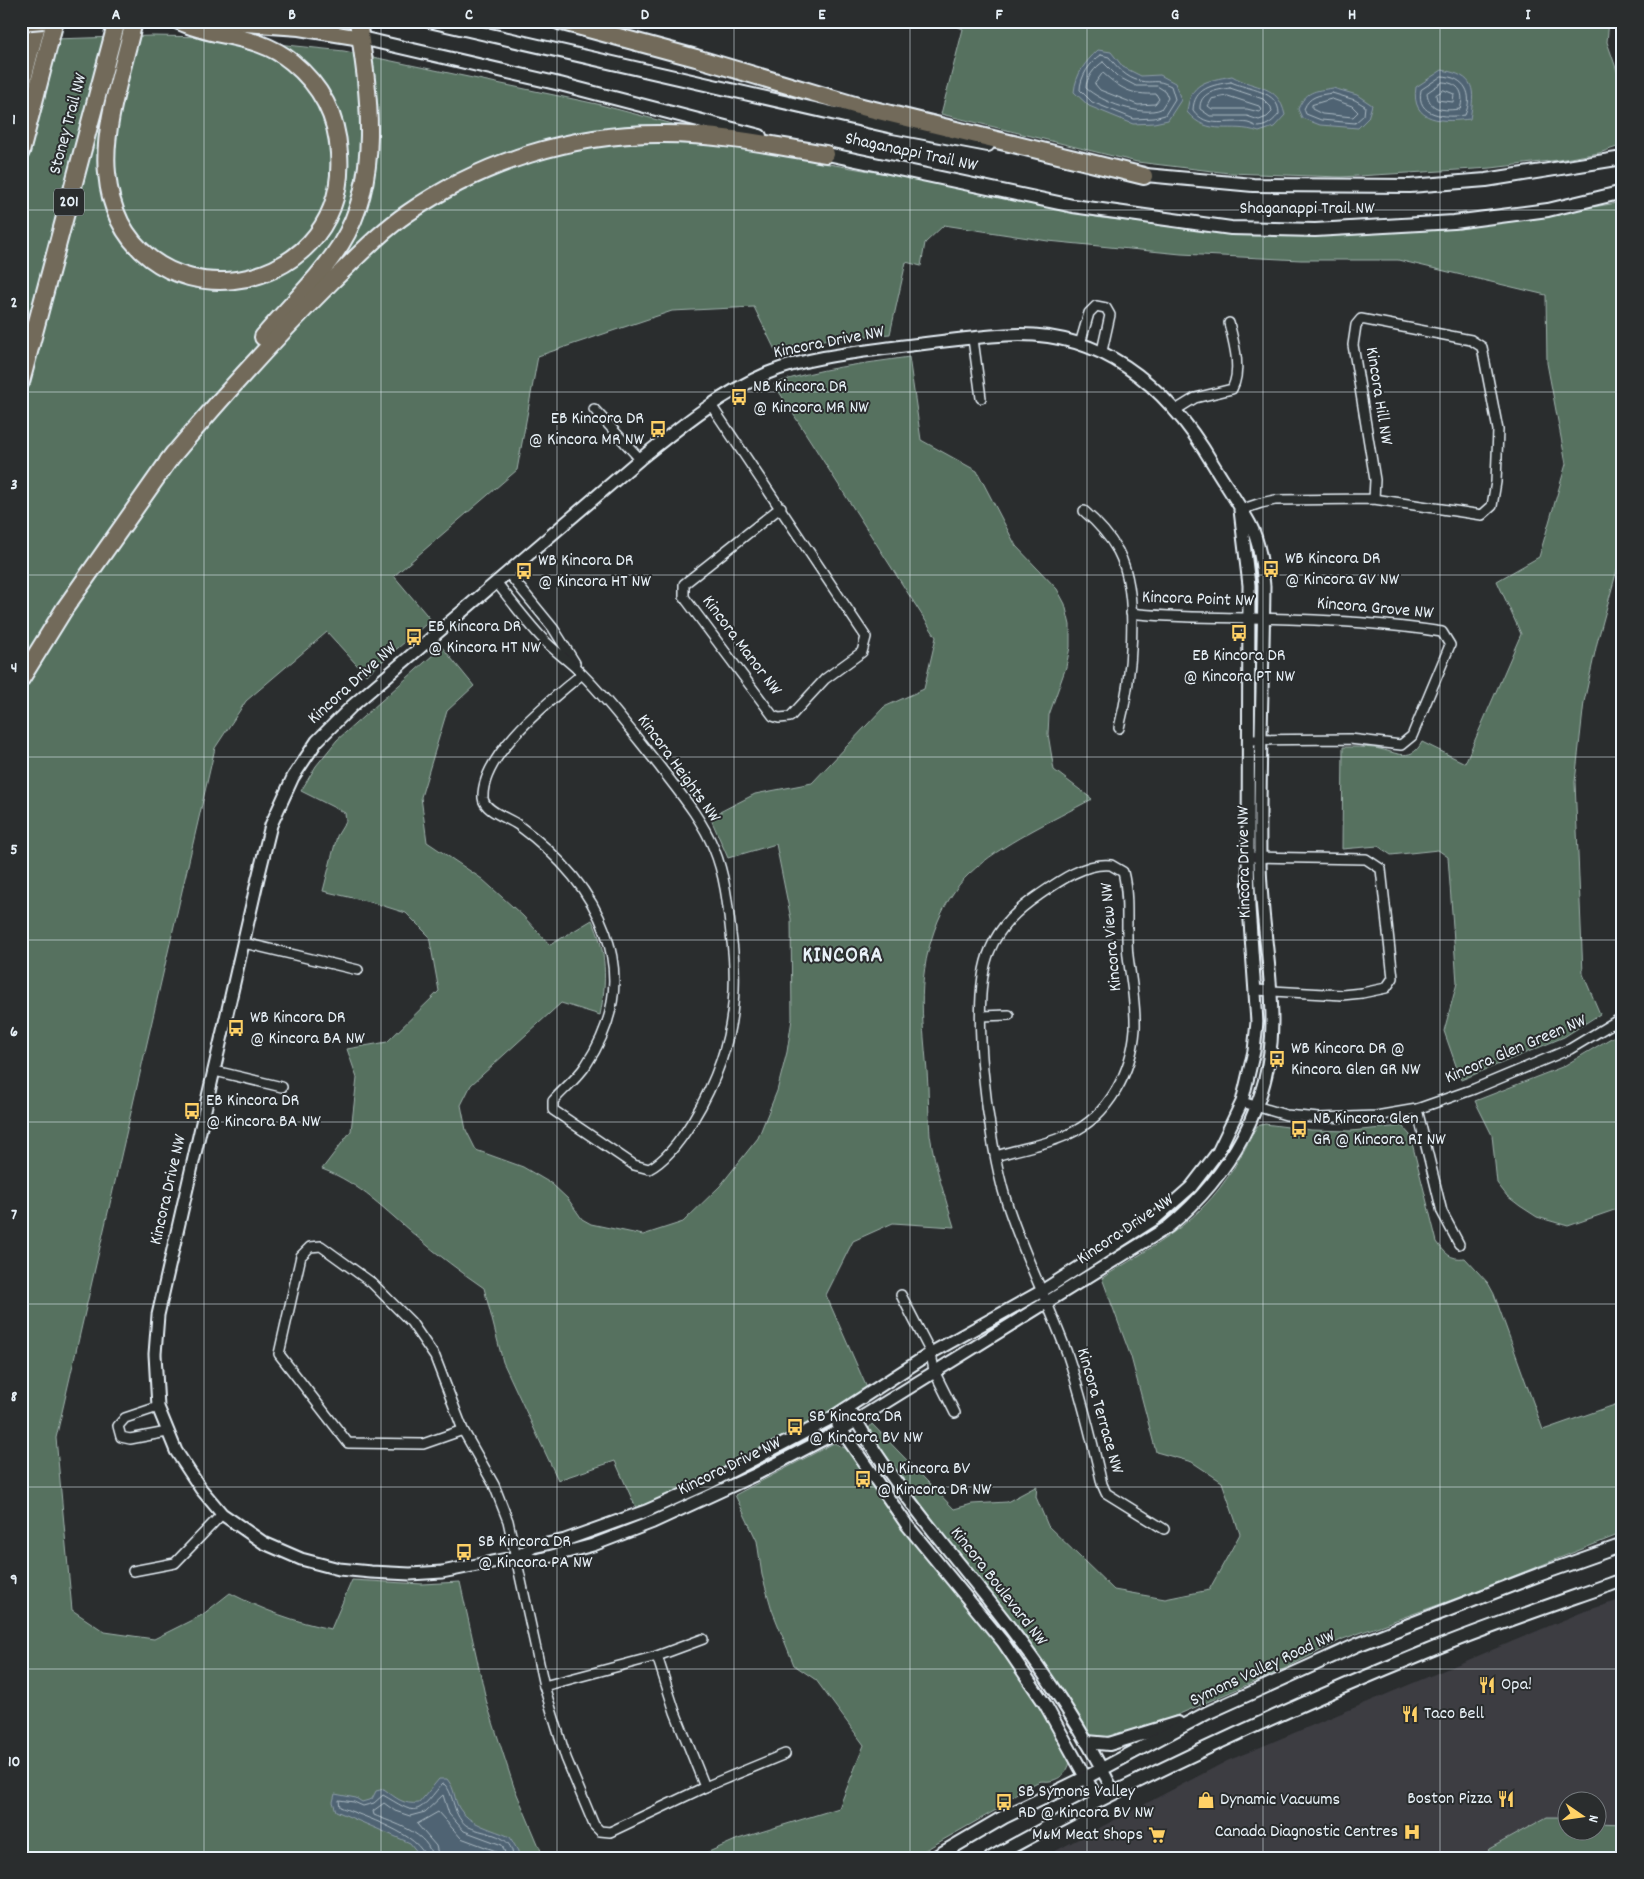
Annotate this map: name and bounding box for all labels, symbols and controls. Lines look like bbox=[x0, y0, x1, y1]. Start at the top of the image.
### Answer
text: A bbox=[112, 4, 121, 27]
text: B bbox=[288, 4, 296, 27]
text: C bbox=[465, 4, 473, 27]
text: D bbox=[641, 4, 650, 27]
text: E bbox=[818, 4, 826, 27]
text: F bbox=[995, 4, 1003, 27]
text: G bbox=[1171, 4, 1179, 27]
text: H bbox=[1348, 4, 1356, 27]
text: I bbox=[1526, 4, 1532, 27]
street label: Stoney Trail NW bbox=[44, 70, 95, 177]
text: 1 bbox=[12, 109, 16, 132]
street label: Shaganappi Trail NW bbox=[842, 127, 980, 179]
road number: 201 bbox=[54, 188, 84, 216]
street label: Shaganappi Trail NW bbox=[1240, 197, 1375, 222]
text: 2 bbox=[11, 292, 18, 315]
street label: Kincora Drive NW bbox=[771, 320, 887, 366]
street label: Kincora Hill NW bbox=[1358, 345, 1398, 447]
place label: NB Kincora DR @ Kincora MR NW bbox=[753, 375, 869, 421]
bus stop icon: NB Kincora DR @ Kincora MR NW bbox=[729, 387, 749, 407]
place label: EB Kincora DR @ Kincora MR NW bbox=[528, 407, 645, 453]
bus stop icon: EB Kincora DR @ Kincora MR NW bbox=[648, 419, 668, 439]
text: 3 bbox=[10, 474, 18, 497]
place label: WB Kincora DR @ Kincora GV NW bbox=[1285, 547, 1400, 593]
place label: WB Kincora DR @ Kincora HT NW bbox=[538, 549, 651, 595]
bus stop icon: WB Kincora DR @ Kincora GV NW bbox=[1261, 559, 1281, 579]
bus stop icon: WB Kincora DR @ Kincora HT NW bbox=[514, 561, 534, 581]
street label: Kincora Point NW bbox=[1141, 586, 1255, 614]
street label: Kincora Manor NW bbox=[695, 591, 787, 702]
street label: Kincora Grove NW bbox=[1316, 591, 1435, 627]
place label: EB Kincora DR @ Kincora HT NW bbox=[428, 615, 541, 661]
bus stop icon: EB Kincora DR @ Kincora PT NW bbox=[1229, 623, 1249, 643]
bus stop icon: EB Kincora DR @ Kincora HT NW bbox=[404, 627, 424, 647]
street label: Kincora Drive NW bbox=[303, 637, 404, 731]
place label: EB Kincora DR @ Kincora PT NW bbox=[1183, 644, 1296, 690]
text: 4 bbox=[11, 657, 17, 680]
street label: Kincora Heights NW bbox=[630, 710, 726, 829]
street label: Kincora Drive NW bbox=[1232, 805, 1258, 918]
text: 5 bbox=[10, 839, 18, 862]
street label: Kincora View NW bbox=[1095, 881, 1129, 992]
district label: KINCORA bbox=[802, 941, 884, 972]
place label: WB Kincora DR @ Kincora BA NW bbox=[250, 1006, 365, 1052]
street label: Kincora Glen Green NW bbox=[1441, 1009, 1591, 1091]
bus stop icon: WB Kincora DR @ Kincora BA NW bbox=[226, 1018, 246, 1038]
text: 6 bbox=[10, 1021, 18, 1044]
place label: WB Kincora DR @ Kincora Glen GR NW bbox=[1291, 1037, 1421, 1083]
bus stop icon: WB Kincora DR @ Kincora Glen GR NW bbox=[1267, 1049, 1287, 1069]
place label: EB Kincora DR @ Kincora BA NW bbox=[206, 1089, 321, 1135]
bus stop icon: EB Kincora DR @ Kincora BA NW bbox=[182, 1101, 202, 1121]
place label: NB Kincora Glen GR @ Kincora RI NW bbox=[1313, 1107, 1446, 1153]
bus stop icon: NB Kincora Glen GR @ Kincora RI NW bbox=[1289, 1119, 1309, 1139]
street label: Kincora Drive NW bbox=[144, 1132, 194, 1248]
street label: Kincora Drive NW bbox=[1072, 1188, 1180, 1272]
text: 7 bbox=[11, 1204, 17, 1227]
street label: Kincora Terrace NW bbox=[1069, 1345, 1129, 1477]
text: 8 bbox=[11, 1386, 18, 1409]
place label: SB Kincora DR @ Kincora BV NW bbox=[809, 1405, 923, 1451]
bus stop icon: SB Kincora DR @ Kincora BV NW bbox=[785, 1417, 805, 1437]
street label: Kincora Drive NW bbox=[674, 1431, 787, 1503]
place label: NB Kincora BV @ Kincora DR NW bbox=[877, 1457, 992, 1503]
bus stop icon: NB Kincora BV @ Kincora DR NW bbox=[853, 1469, 873, 1489]
street label: Kincora Boulevard NW bbox=[943, 1522, 1053, 1652]
place label: SB Kincora DR @ Kincora PA NW bbox=[478, 1530, 593, 1576]
bus stop icon: SB Kincora DR @ Kincora PA NW bbox=[454, 1542, 474, 1562]
text: 9 bbox=[10, 1569, 18, 1592]
street label: Symons Valley Road NW bbox=[1186, 1624, 1340, 1714]
place label: Opa! bbox=[1501, 1673, 1532, 1698]
restaurant icon: Opa! bbox=[1477, 1675, 1497, 1695]
place label: Taco Bell bbox=[1424, 1702, 1485, 1727]
restaurant icon: Taco Bell bbox=[1400, 1704, 1420, 1724]
text: 10 bbox=[8, 1751, 20, 1774]
place label: SB Symons Valley RD @ Kincora BV NW bbox=[1018, 1780, 1154, 1826]
place label: Boston Pizza bbox=[1407, 1787, 1493, 1812]
place label: Dynamic Vacuums bbox=[1220, 1788, 1340, 1813]
restaurant icon: Boston Pizza bbox=[1496, 1789, 1516, 1809]
shop icon: Dynamic Vacuums bbox=[1196, 1790, 1216, 1810]
bus stop icon: SB Symons Valley RD @ Kincora BV NW bbox=[994, 1792, 1014, 1812]
north arrow bbox=[1556, 1792, 1606, 1842]
text: N bbox=[1582, 1813, 1603, 1824]
place label: Canada Diagnostic Centres bbox=[1215, 1820, 1398, 1845]
hospital icon: Canada Diagnostic Centres bbox=[1402, 1822, 1422, 1842]
place label: M&M Meat Shops bbox=[1032, 1823, 1143, 1848]
supermarket icon: M&M Meat Shops bbox=[1147, 1825, 1167, 1845]

